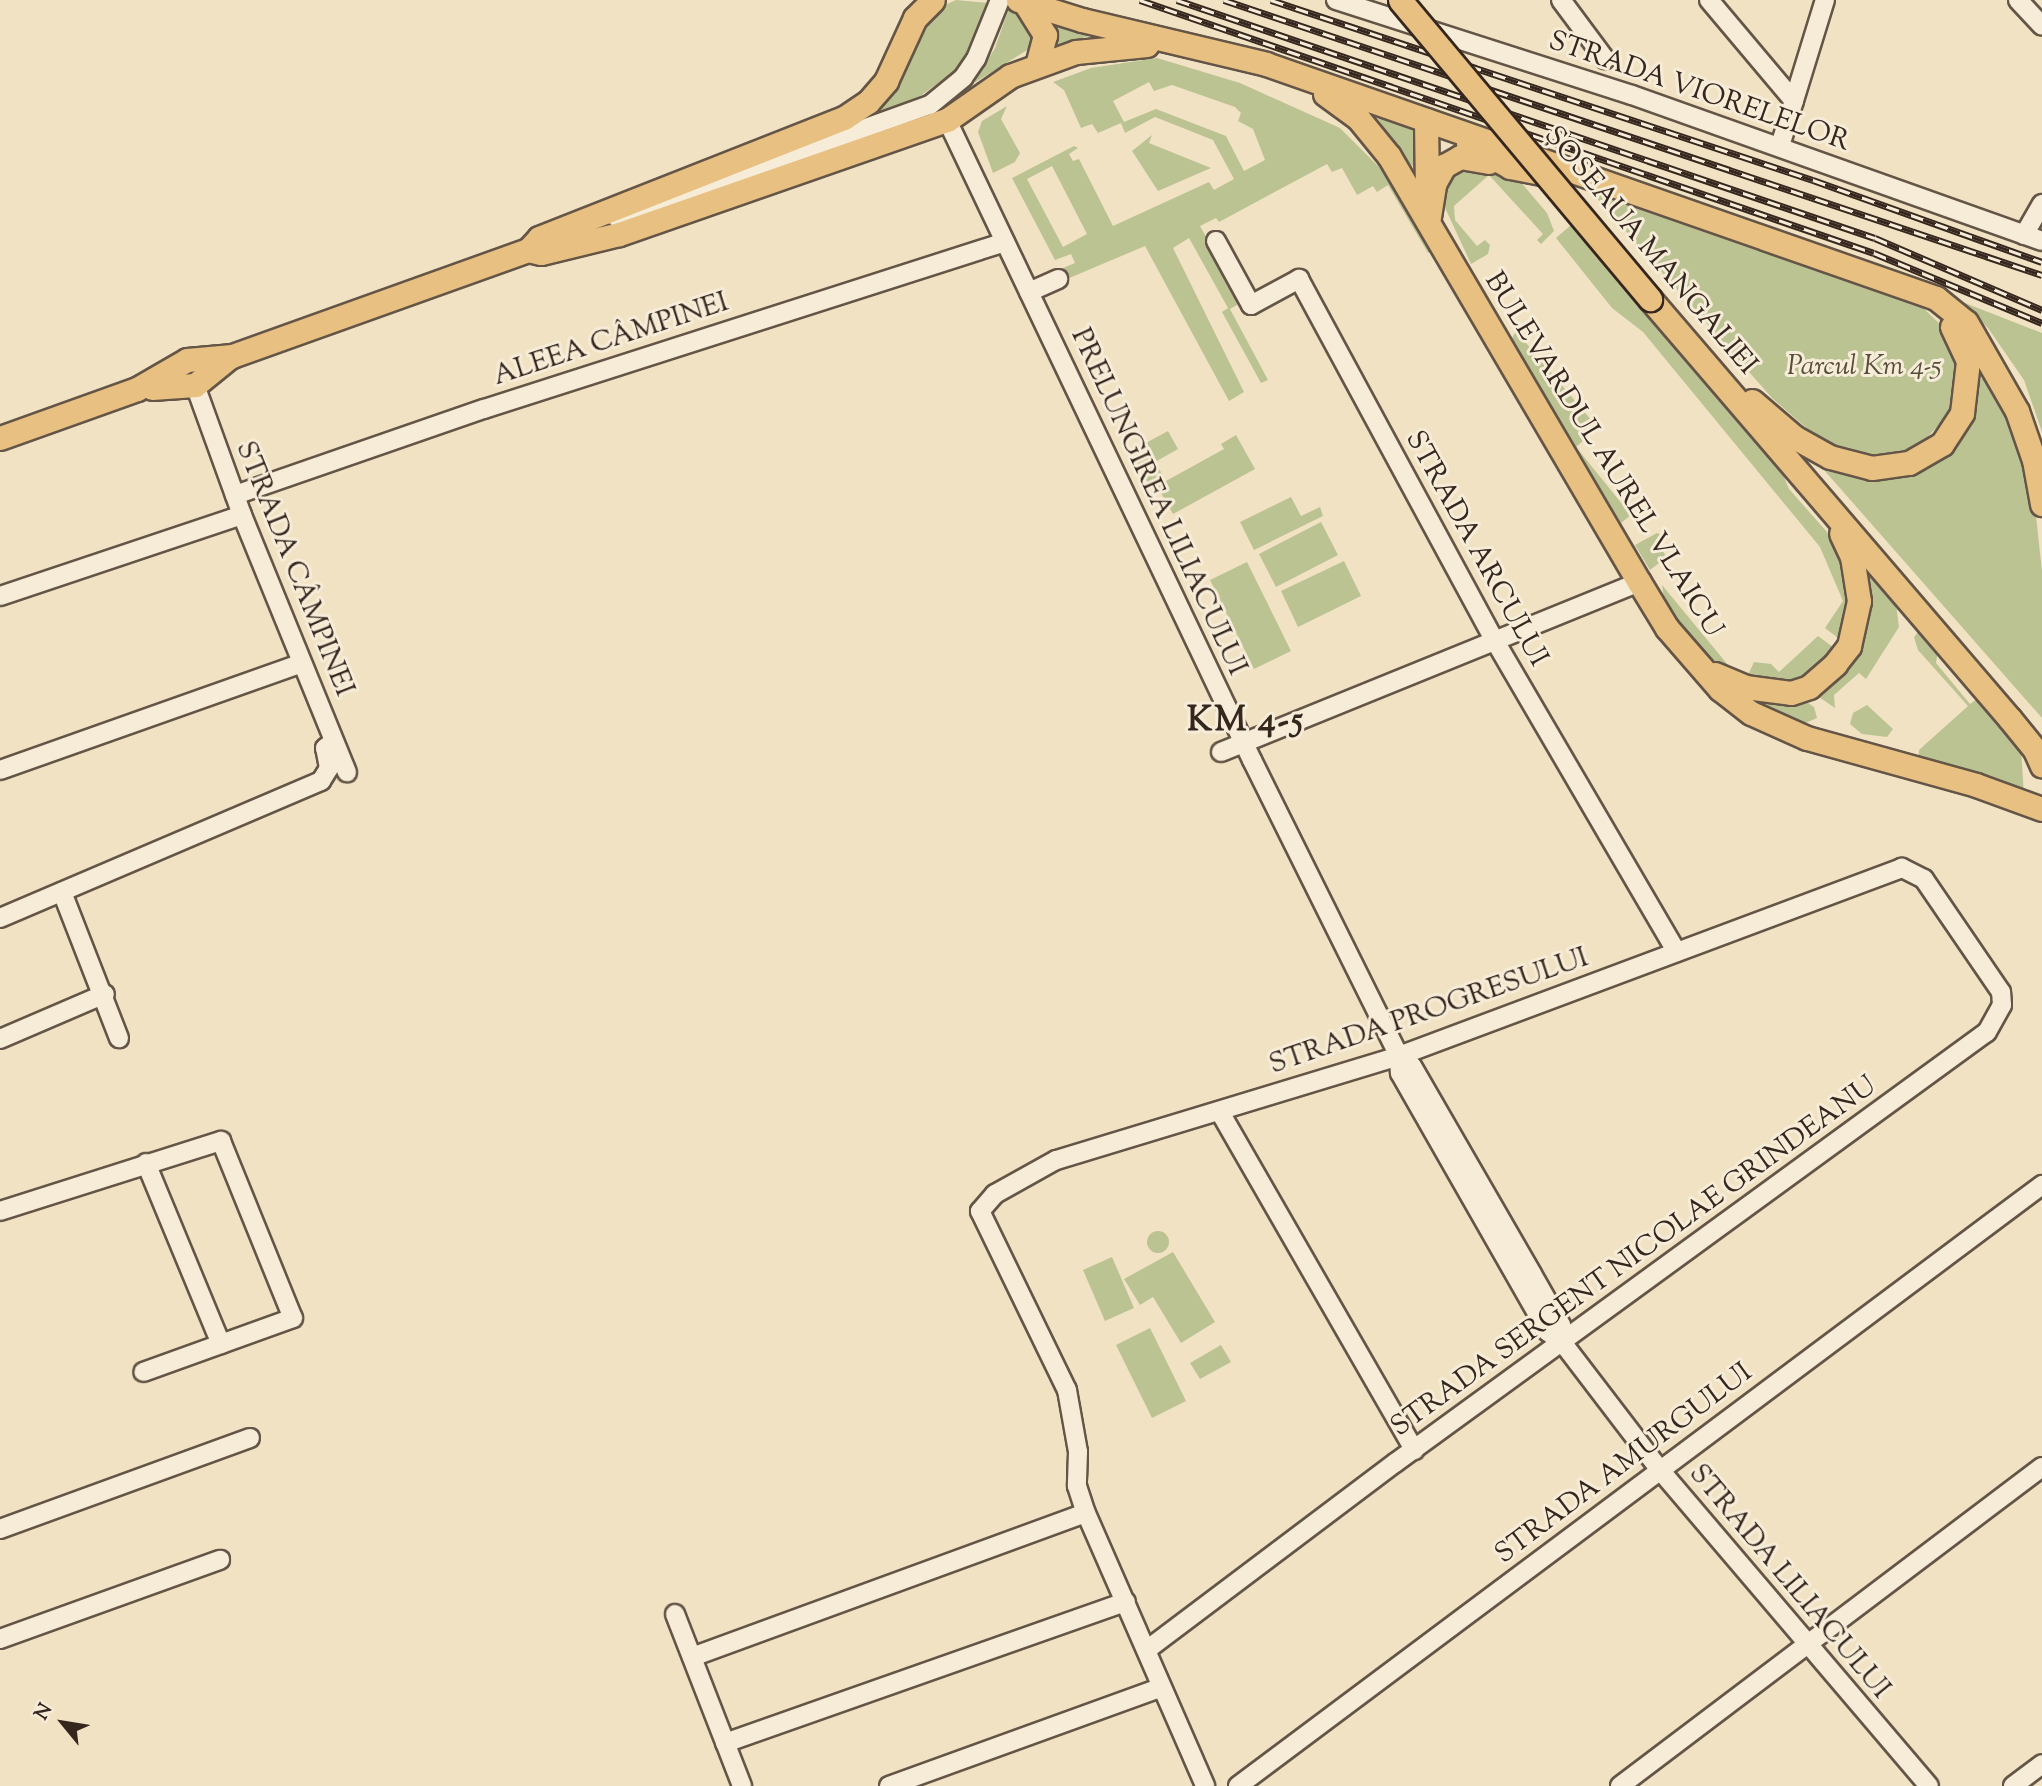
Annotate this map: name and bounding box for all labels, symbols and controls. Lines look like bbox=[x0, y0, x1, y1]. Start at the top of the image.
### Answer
street label: STRADA VIORELELOR bbox=[1544, 25, 1854, 159]
street label: ȘOSEAUA MANGALIEI bbox=[1536, 120, 1764, 382]
street label: BULEVARDUL AUREL VLAICU bbox=[1476, 266, 1730, 644]
street label: ALEEA CÂMPINEI bbox=[489, 286, 733, 394]
street label: PRELUNGIREA LILIACULUI bbox=[1063, 323, 1253, 681]
park label: Parcul Km 4-5 bbox=[1787, 350, 1941, 384]
street label: STRADA ARCULUI bbox=[1397, 425, 1555, 673]
street label: STRADA CÂMPINEI bbox=[227, 437, 361, 701]
district label: KM 4-5 bbox=[1188, 701, 1304, 743]
street label: STRADA PROGRESULUI bbox=[1265, 942, 1593, 1082]
street label: STRADA SERGENT NICOLAE GRINDEANU bbox=[1385, 1070, 1883, 1444]
street label: STRADA AMURGULUI bbox=[1489, 1356, 1759, 1572]
street label: STRADA LILIACULUI bbox=[1681, 1458, 1897, 1706]
north arrow bbox=[28, 1688, 98, 1758]
text: N bbox=[29, 1699, 60, 1726]

